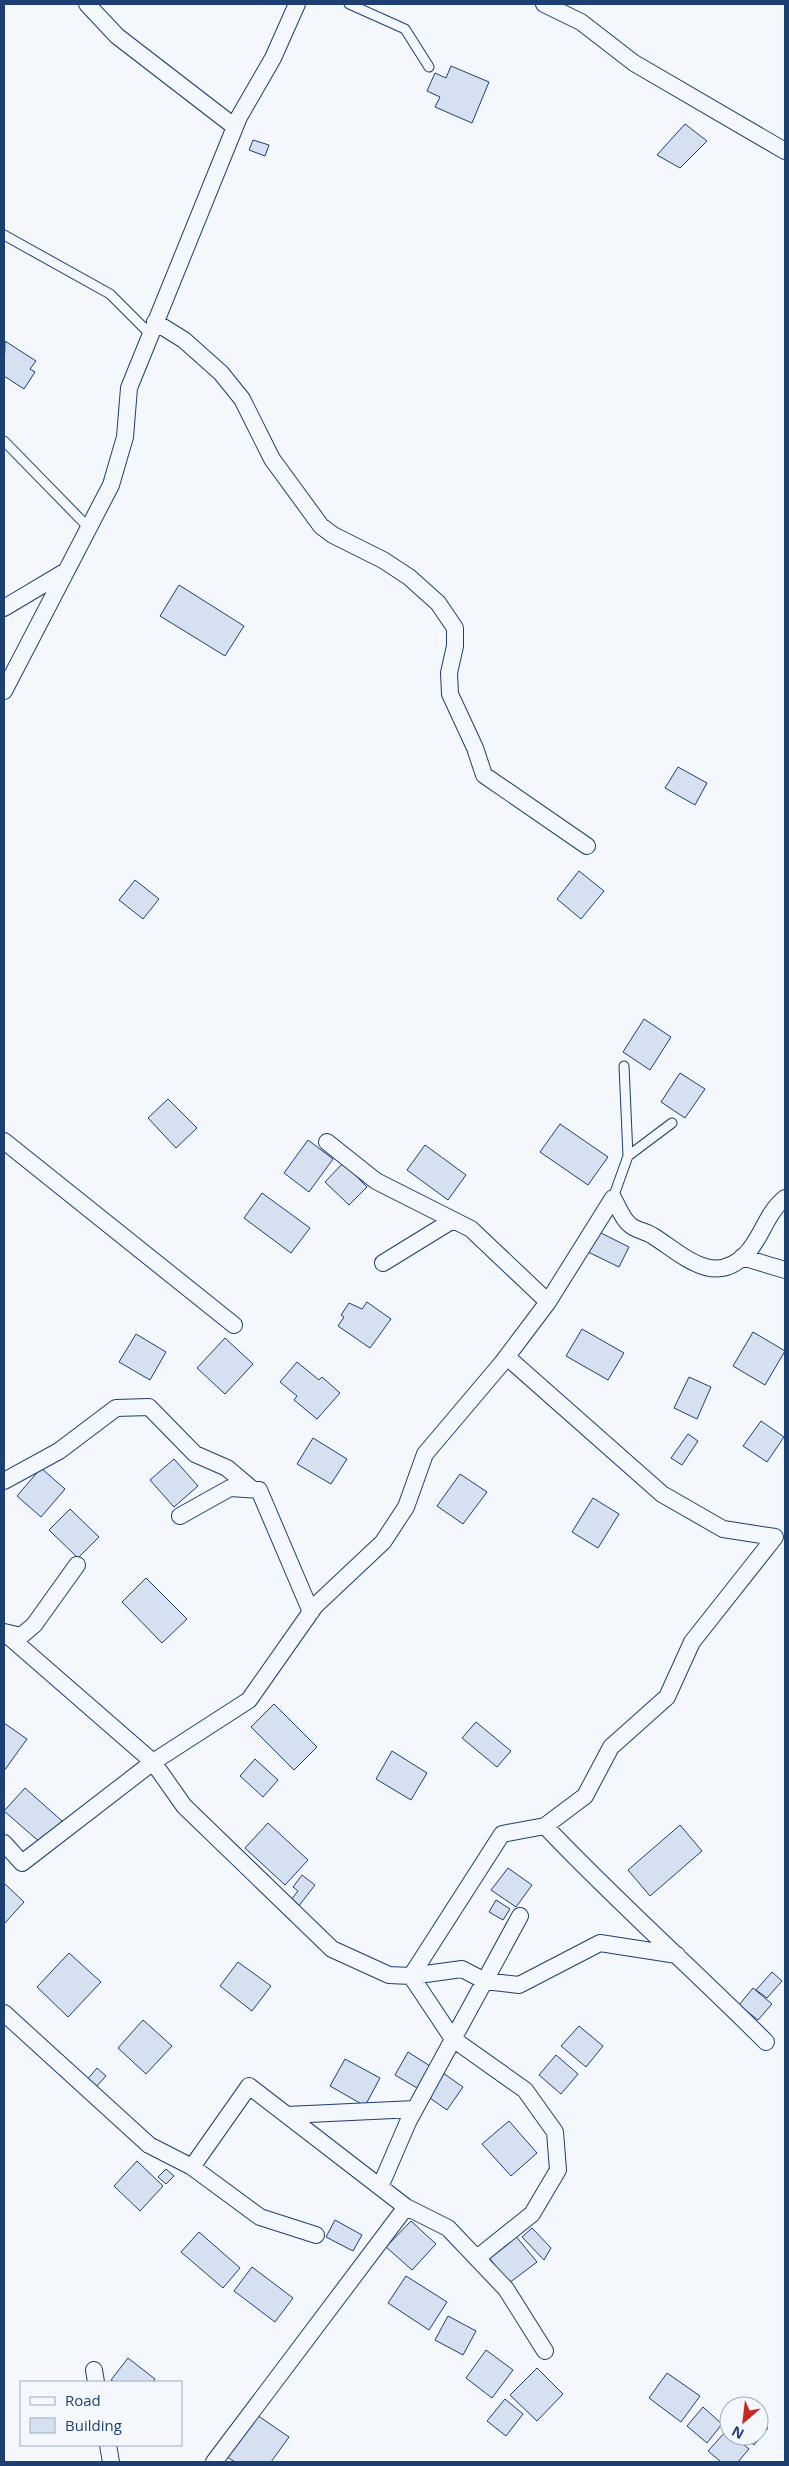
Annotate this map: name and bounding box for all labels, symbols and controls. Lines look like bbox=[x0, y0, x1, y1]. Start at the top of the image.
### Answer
legend bbox=[20, 2381, 182, 2446]
text: Road bbox=[65, 2390, 101, 2410]
north arrow bbox=[719, 2396, 769, 2446]
text: Building bbox=[65, 2415, 122, 2435]
text: N bbox=[728, 2422, 747, 2444]

